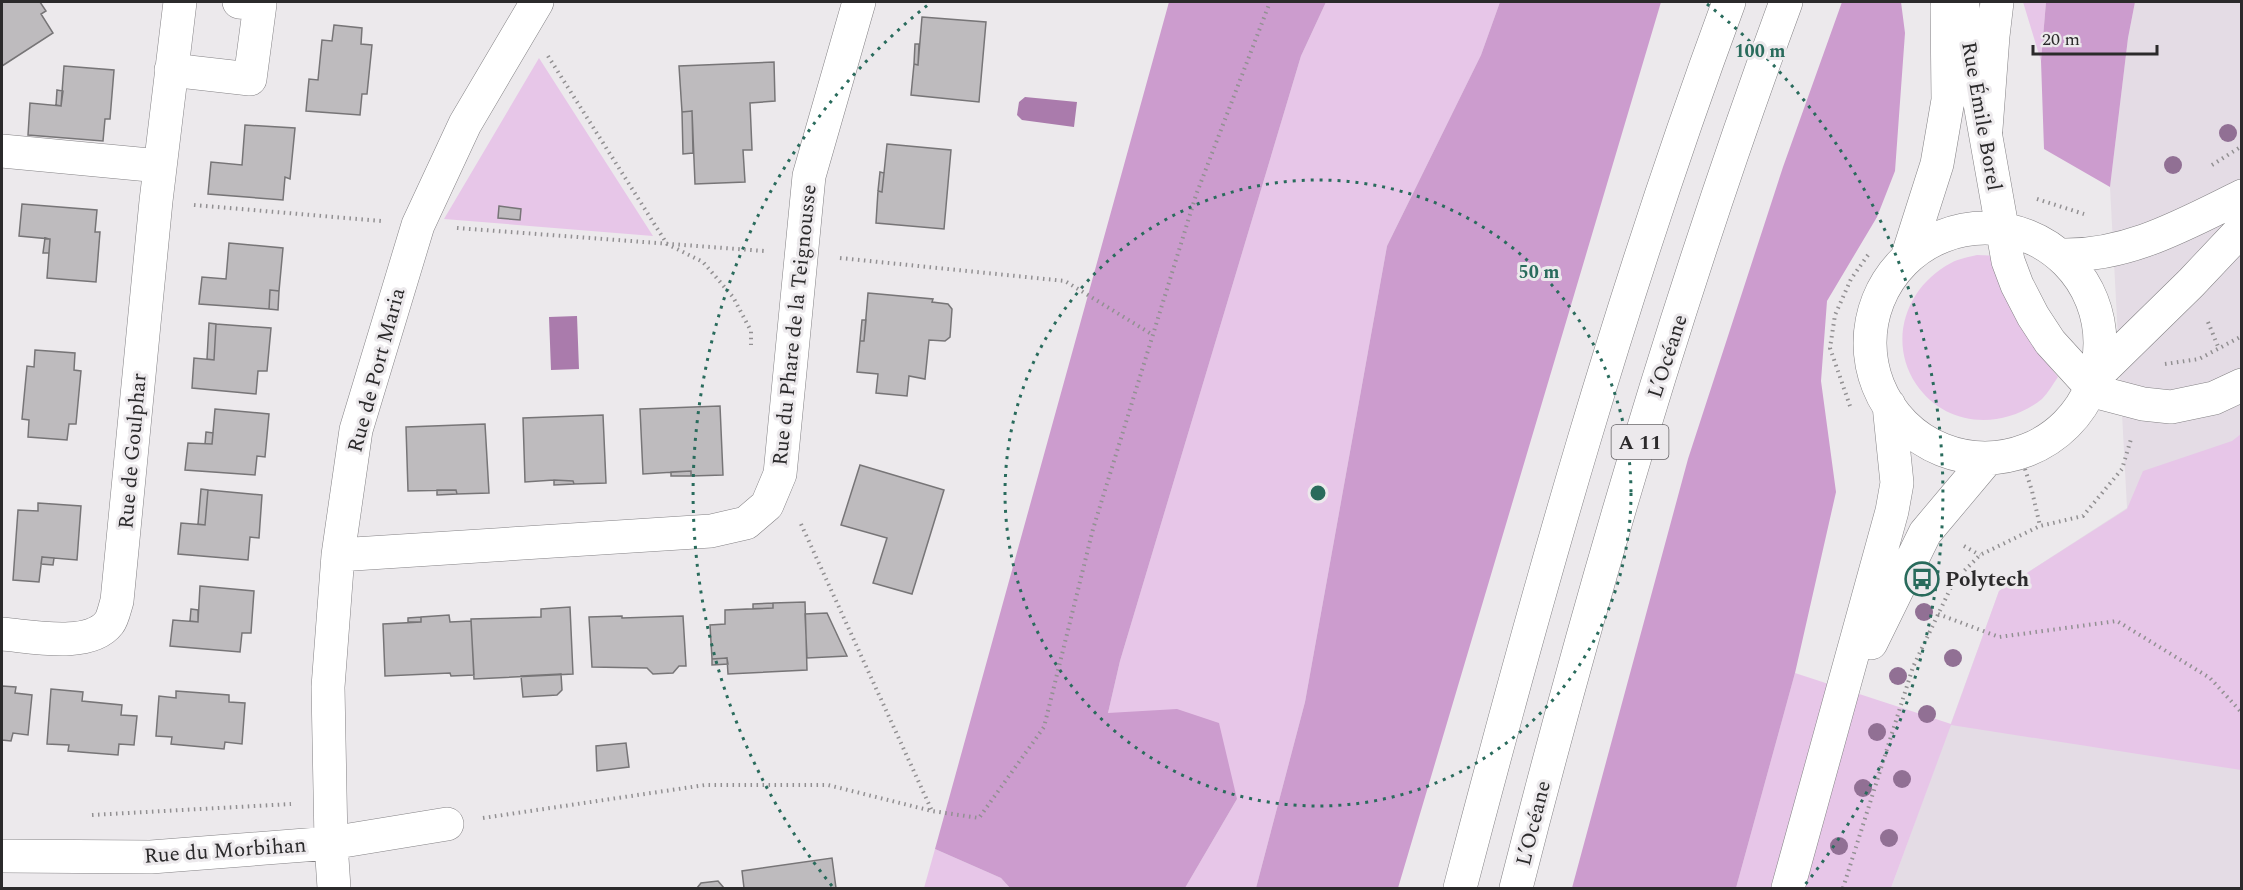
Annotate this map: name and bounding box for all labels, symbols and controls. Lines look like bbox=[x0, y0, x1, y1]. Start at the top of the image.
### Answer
scale bar bbox=[2033, 18, 2158, 56]
text: 20 m bbox=[2042, 26, 2080, 53]
text: 100 m bbox=[1734, 38, 1786, 65]
street label: Rue Émile Borel bbox=[1952, 39, 2010, 193]
street label: Rue du Phare de la Teignousse bbox=[764, 183, 826, 467]
text: 50 m bbox=[1519, 259, 1559, 286]
street label: Rue de Port Maria bbox=[340, 284, 414, 456]
street label: L’Océane bbox=[1639, 310, 1697, 402]
street label: Rue de Goulphar bbox=[110, 372, 156, 530]
road number: A 11 bbox=[1612, 425, 1668, 459]
centre of rings bbox=[1308, 483, 1328, 503]
bus stop icon: Polytech bbox=[1904, 561, 1940, 597]
place label: Polytech bbox=[1945, 564, 2029, 596]
street label: L’Océane bbox=[1508, 777, 1560, 869]
street label: Rue du Morbihan bbox=[143, 829, 307, 873]

